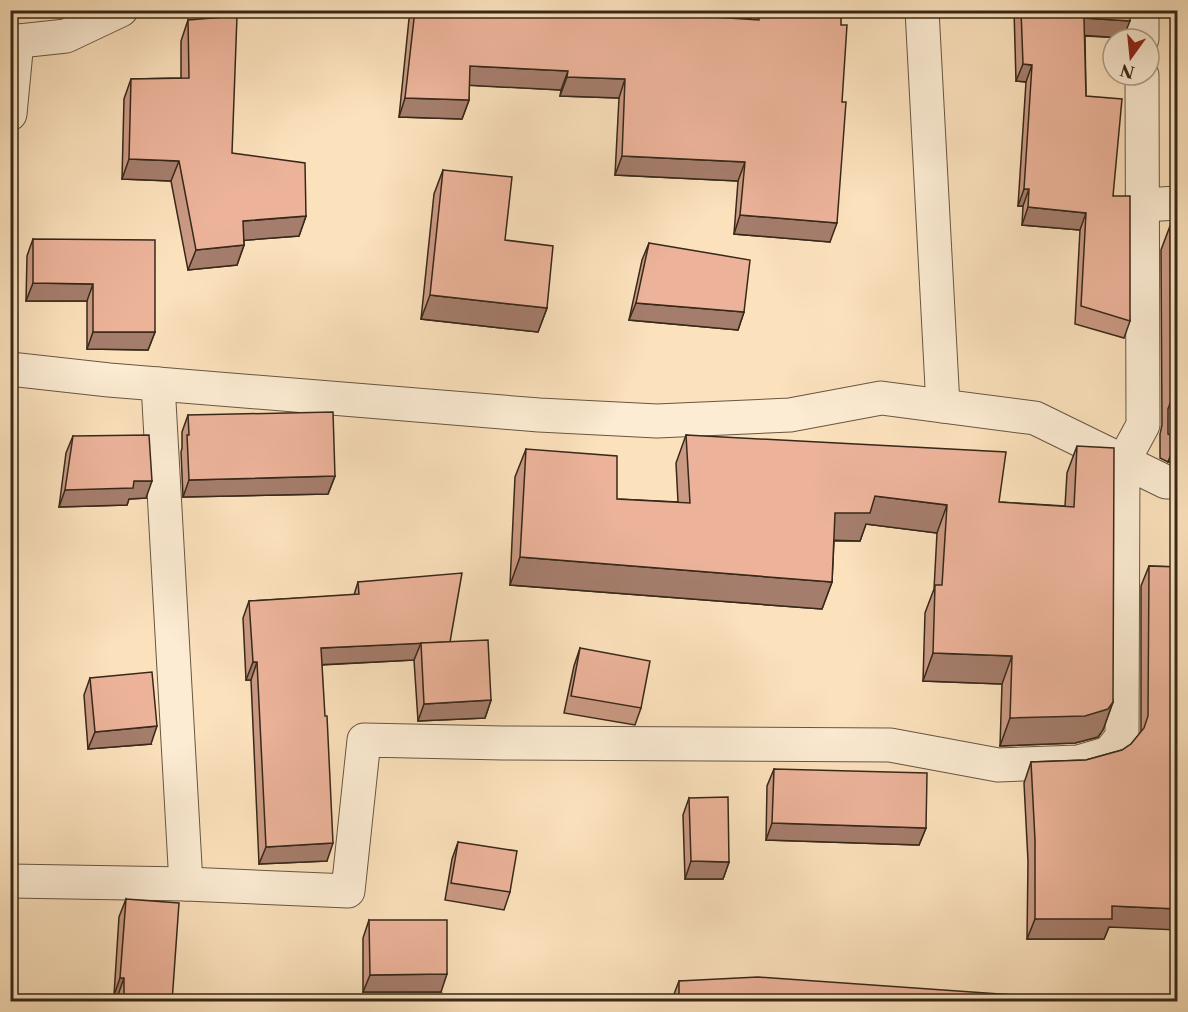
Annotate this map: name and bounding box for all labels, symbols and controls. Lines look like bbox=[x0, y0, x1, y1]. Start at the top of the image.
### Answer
north arrow bbox=[1101, 27, 1161, 87]
text: N bbox=[1118, 60, 1136, 83]

